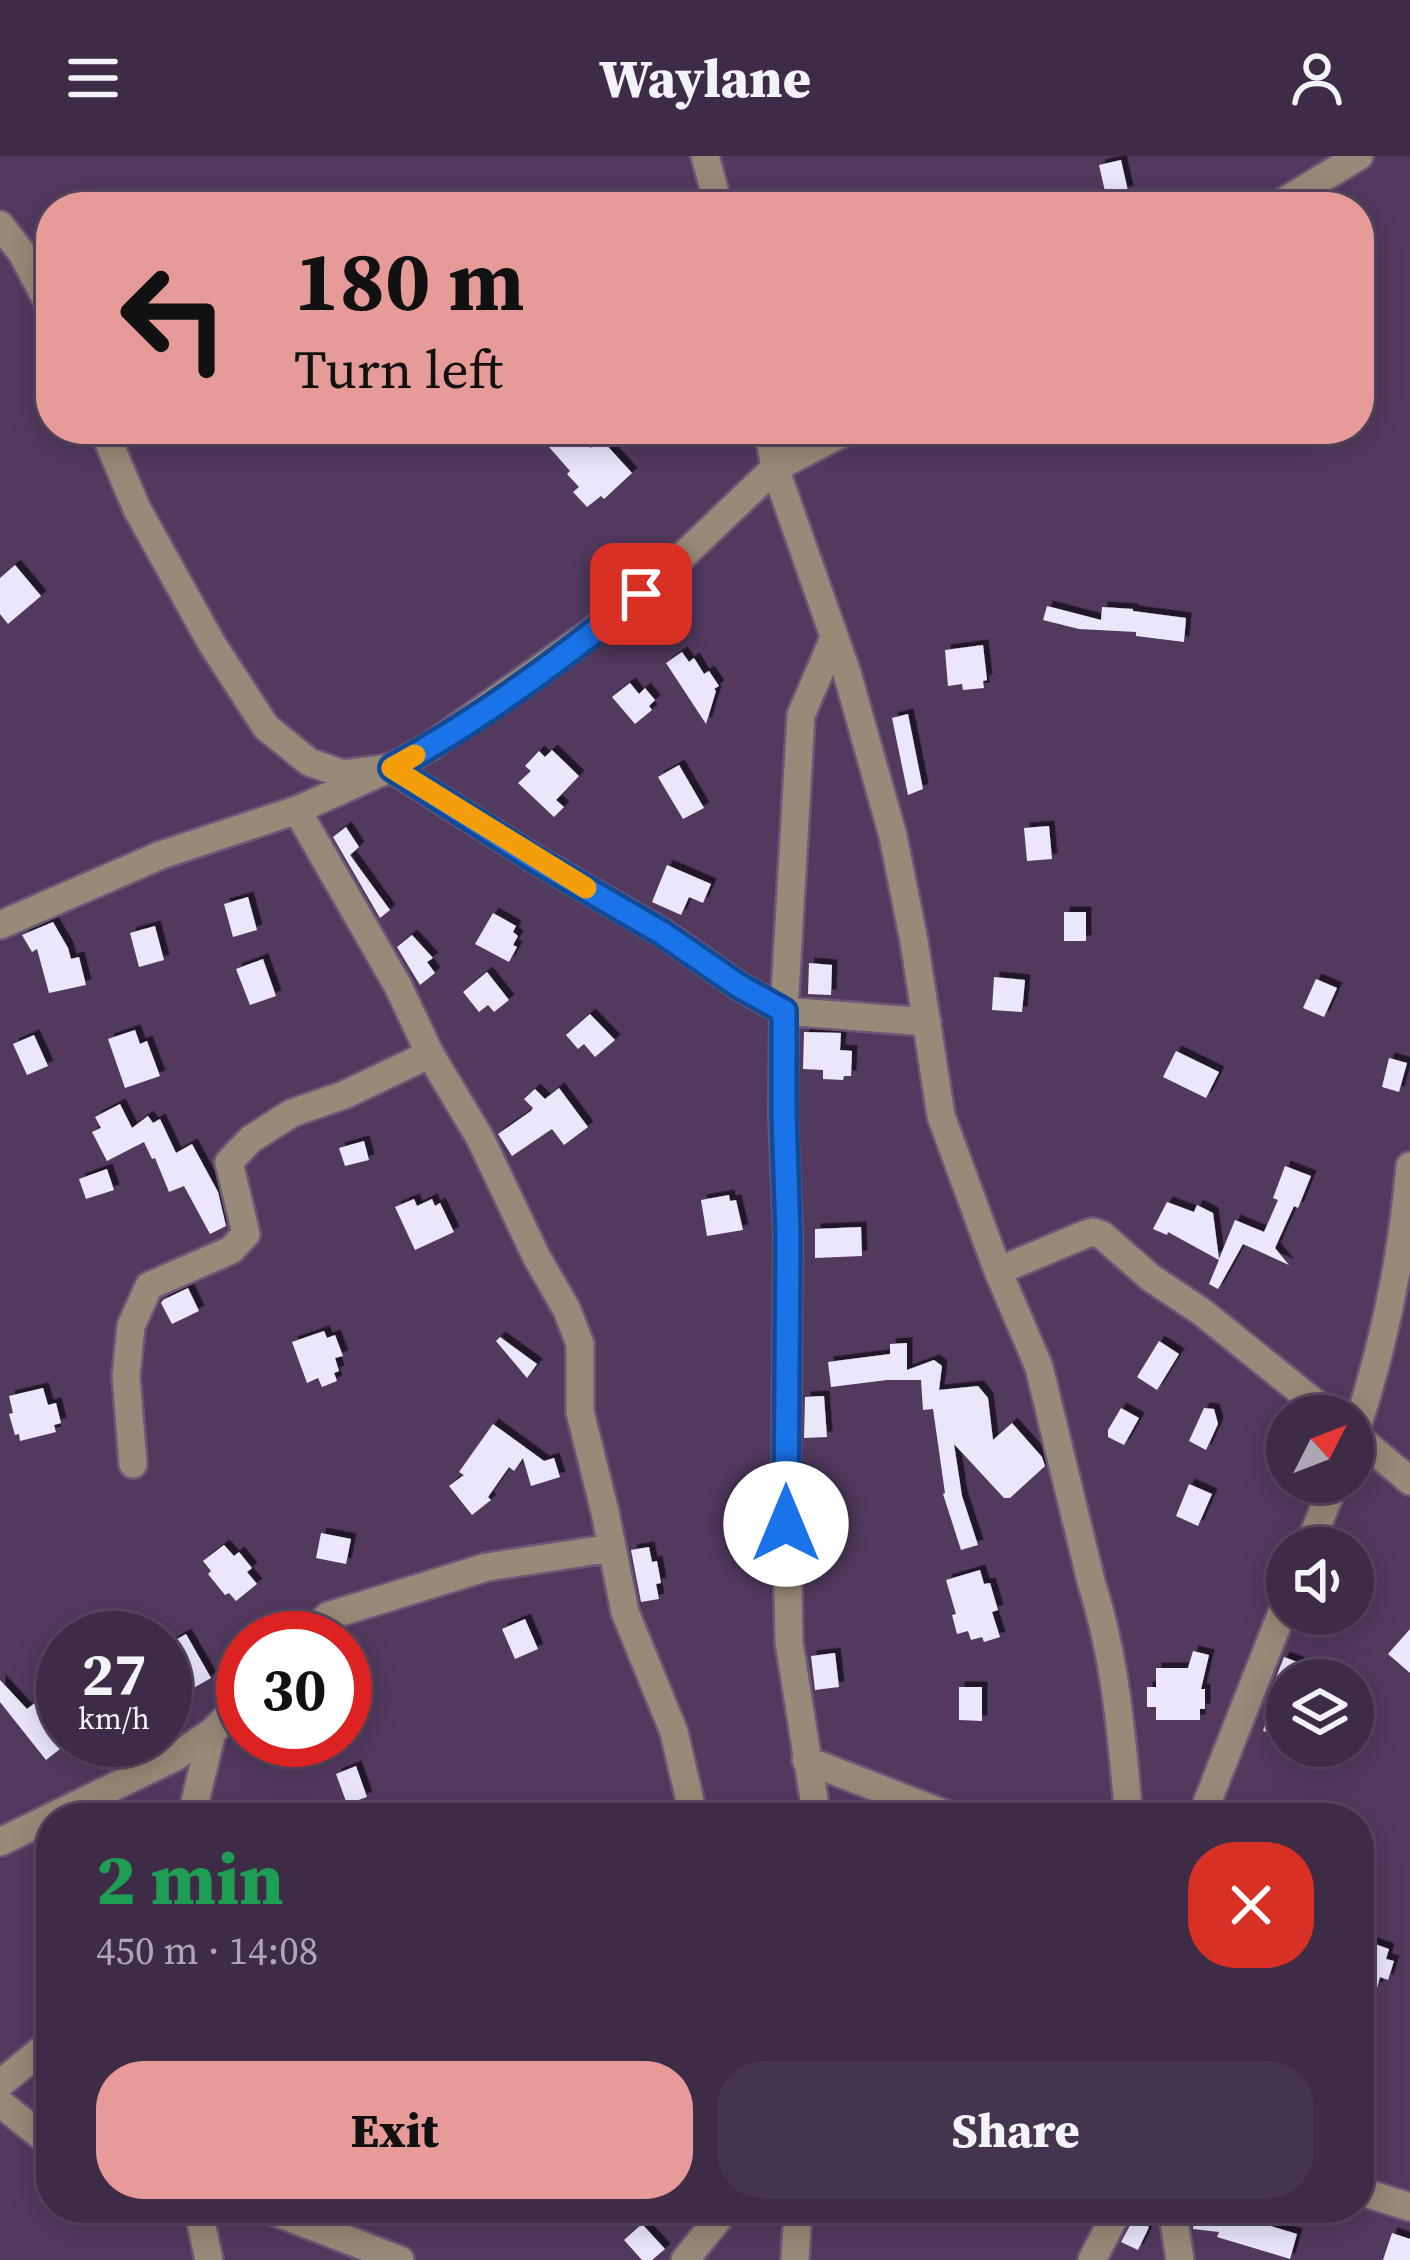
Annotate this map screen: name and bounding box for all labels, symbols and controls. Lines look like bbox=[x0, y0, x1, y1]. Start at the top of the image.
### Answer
text: Waylane bbox=[599, 41, 811, 115]
icon: menu bbox=[60, 45, 126, 111]
icon: person bbox=[1284, 45, 1350, 111]
text: 180 m bbox=[294, 223, 525, 338]
icon: left bbox=[96, 240, 252, 396]
text: Turn left bbox=[294, 332, 503, 406]
pin bbox=[590, 543, 692, 645]
icon: arrive bbox=[608, 561, 674, 627]
north arrow bbox=[1266, 1395, 1374, 1503]
map controls bbox=[1266, 1395, 1374, 1767]
position arrow bbox=[723, 1461, 849, 1587]
button: sound bbox=[1266, 1527, 1374, 1635]
speed limit sign: 30 bbox=[216, 1611, 372, 1767]
text: 27 bbox=[81, 1633, 147, 1715]
button: layers bbox=[1266, 1659, 1374, 1767]
text: km/h bbox=[78, 1698, 150, 1739]
text: 2 min bbox=[96, 1829, 284, 1928]
button: close bbox=[1188, 1842, 1314, 1968]
text: 450 m · 14:08 bbox=[96, 1924, 318, 1977]
button: Exit bbox=[96, 2061, 693, 2199]
button: Share bbox=[717, 2061, 1314, 2199]

